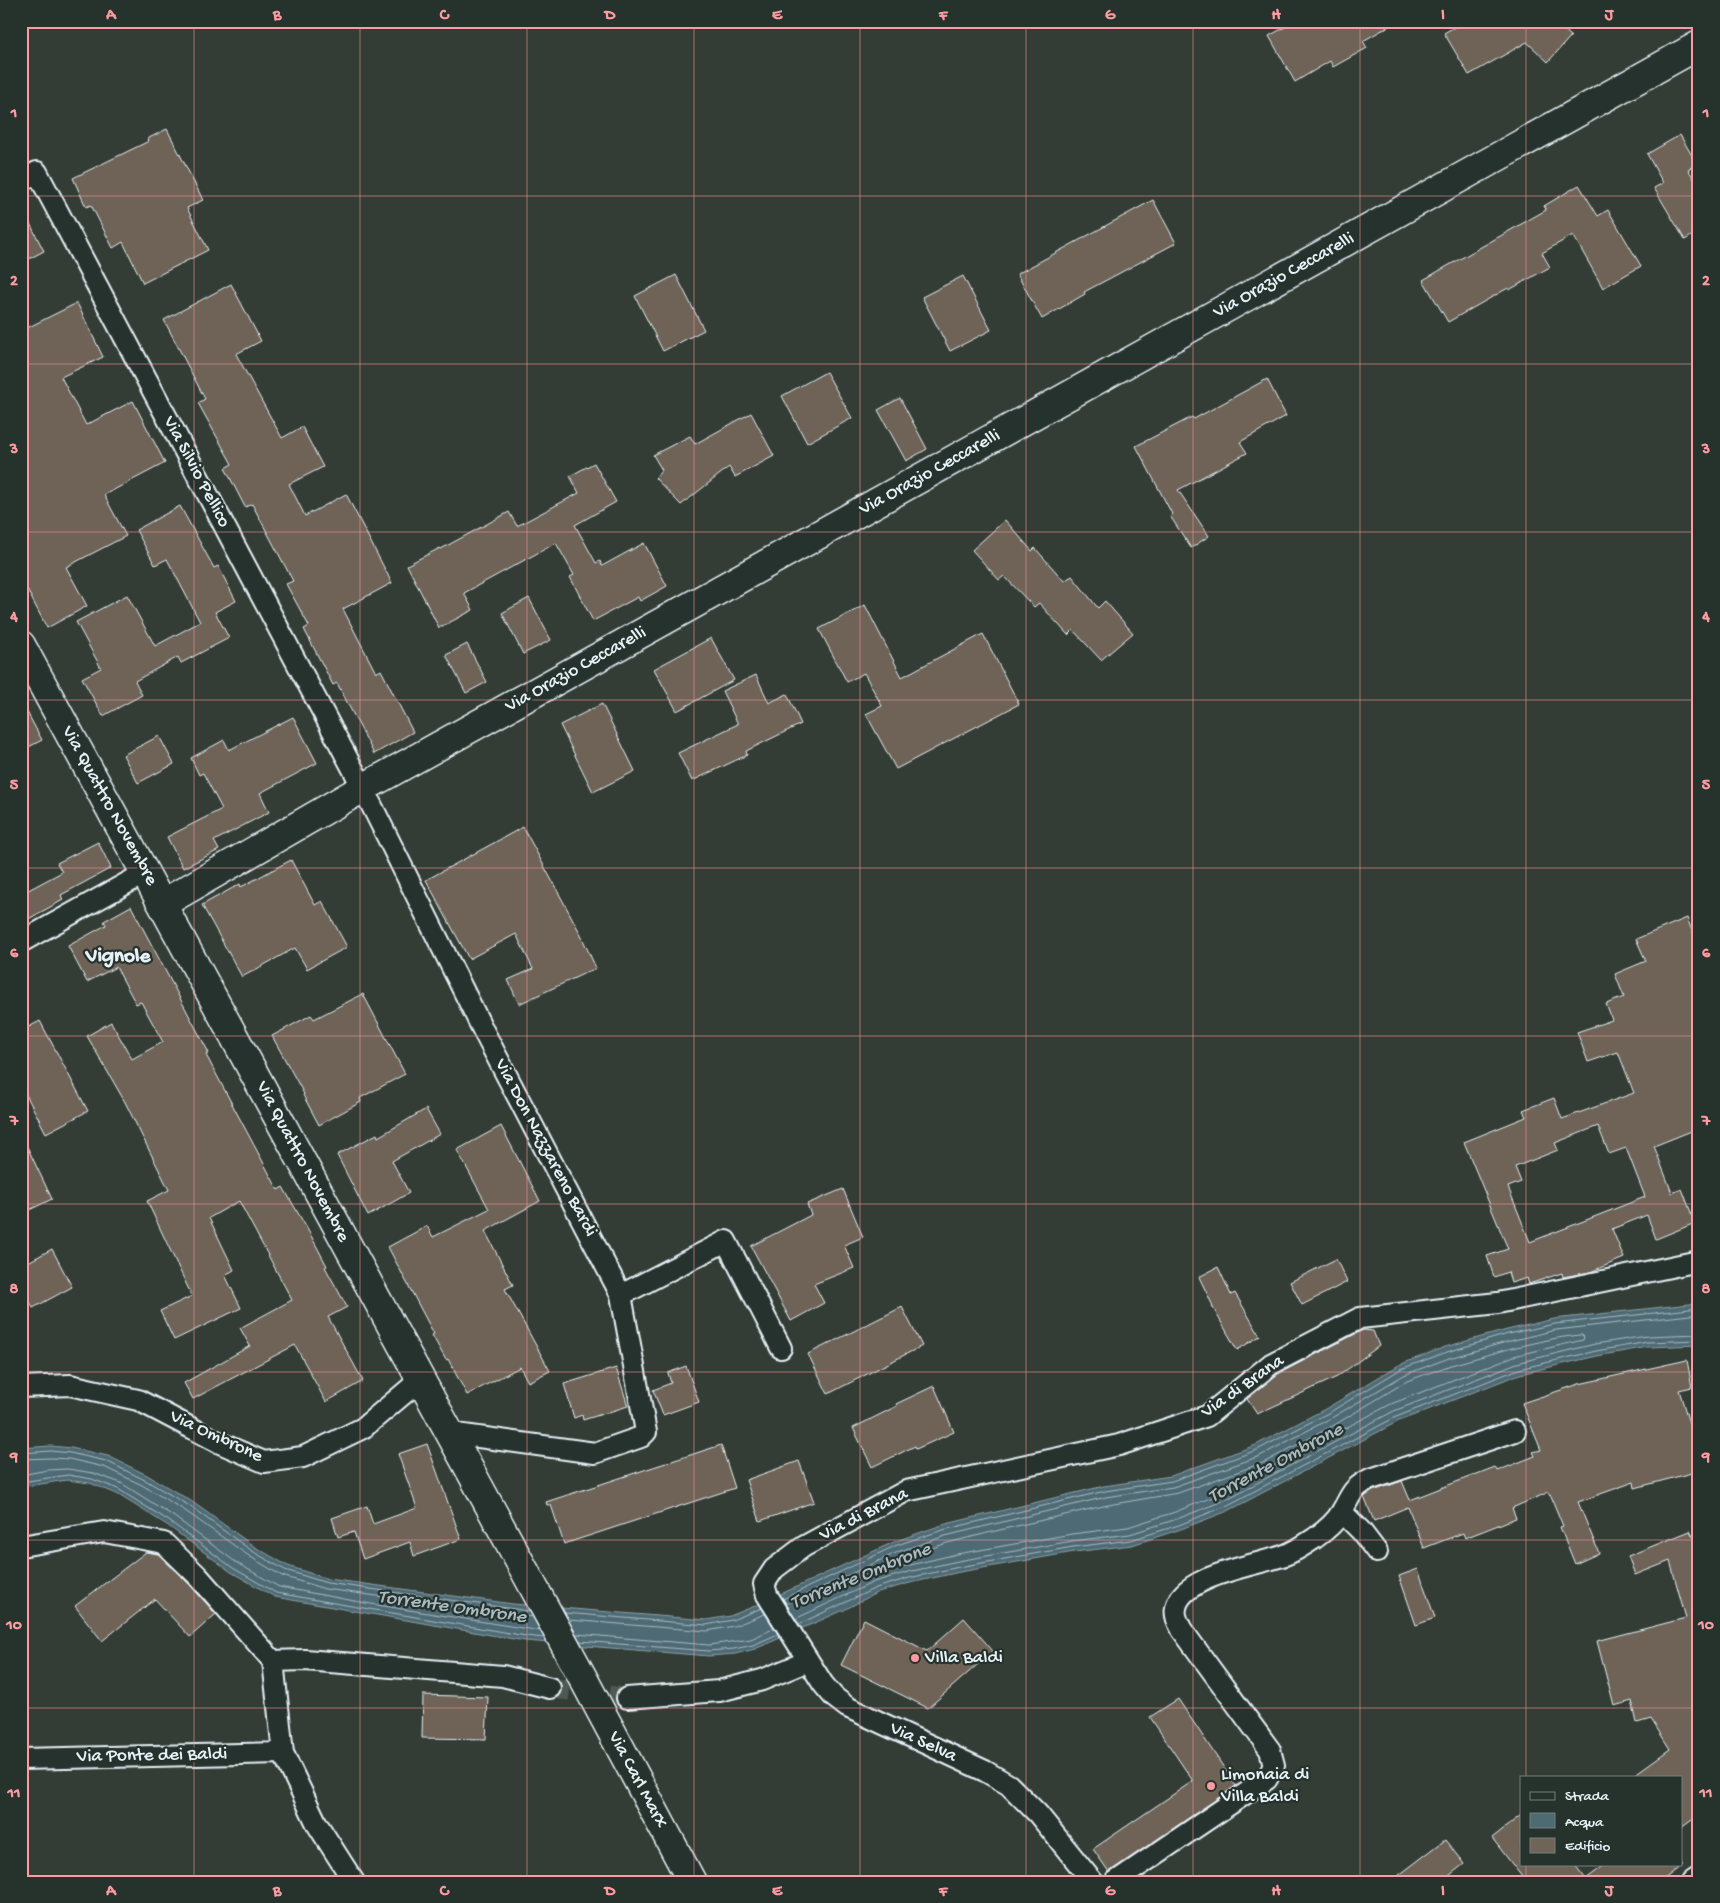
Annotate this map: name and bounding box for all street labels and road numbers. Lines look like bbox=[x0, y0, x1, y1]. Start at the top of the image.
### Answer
street label: Via Orazio Ceccarelli bbox=[1208, 228, 1359, 325]
street label: Via Silvio Pellico bbox=[157, 411, 235, 532]
street label: Via Orazio Ceccarelli bbox=[854, 425, 1005, 522]
street label: Via Orazio Ceccarelli bbox=[500, 622, 651, 719]
street label: Via Quattro Novembre bbox=[55, 721, 163, 890]
street label: Via Don Nazzareno Bardi bbox=[488, 1054, 602, 1241]
street label: Via Quattro Novembre bbox=[249, 1077, 354, 1247]
street label: Via di Brana bbox=[1196, 1349, 1290, 1425]
street label: Via Ombrone bbox=[165, 1405, 266, 1469]
street label: Via di Brana bbox=[815, 1482, 913, 1548]
street label: Via Selva bbox=[885, 1717, 962, 1769]
street label: Via Carl Marx bbox=[601, 1727, 672, 1832]
street label: Via Ponte dei Baldi bbox=[76, 1743, 227, 1769]

